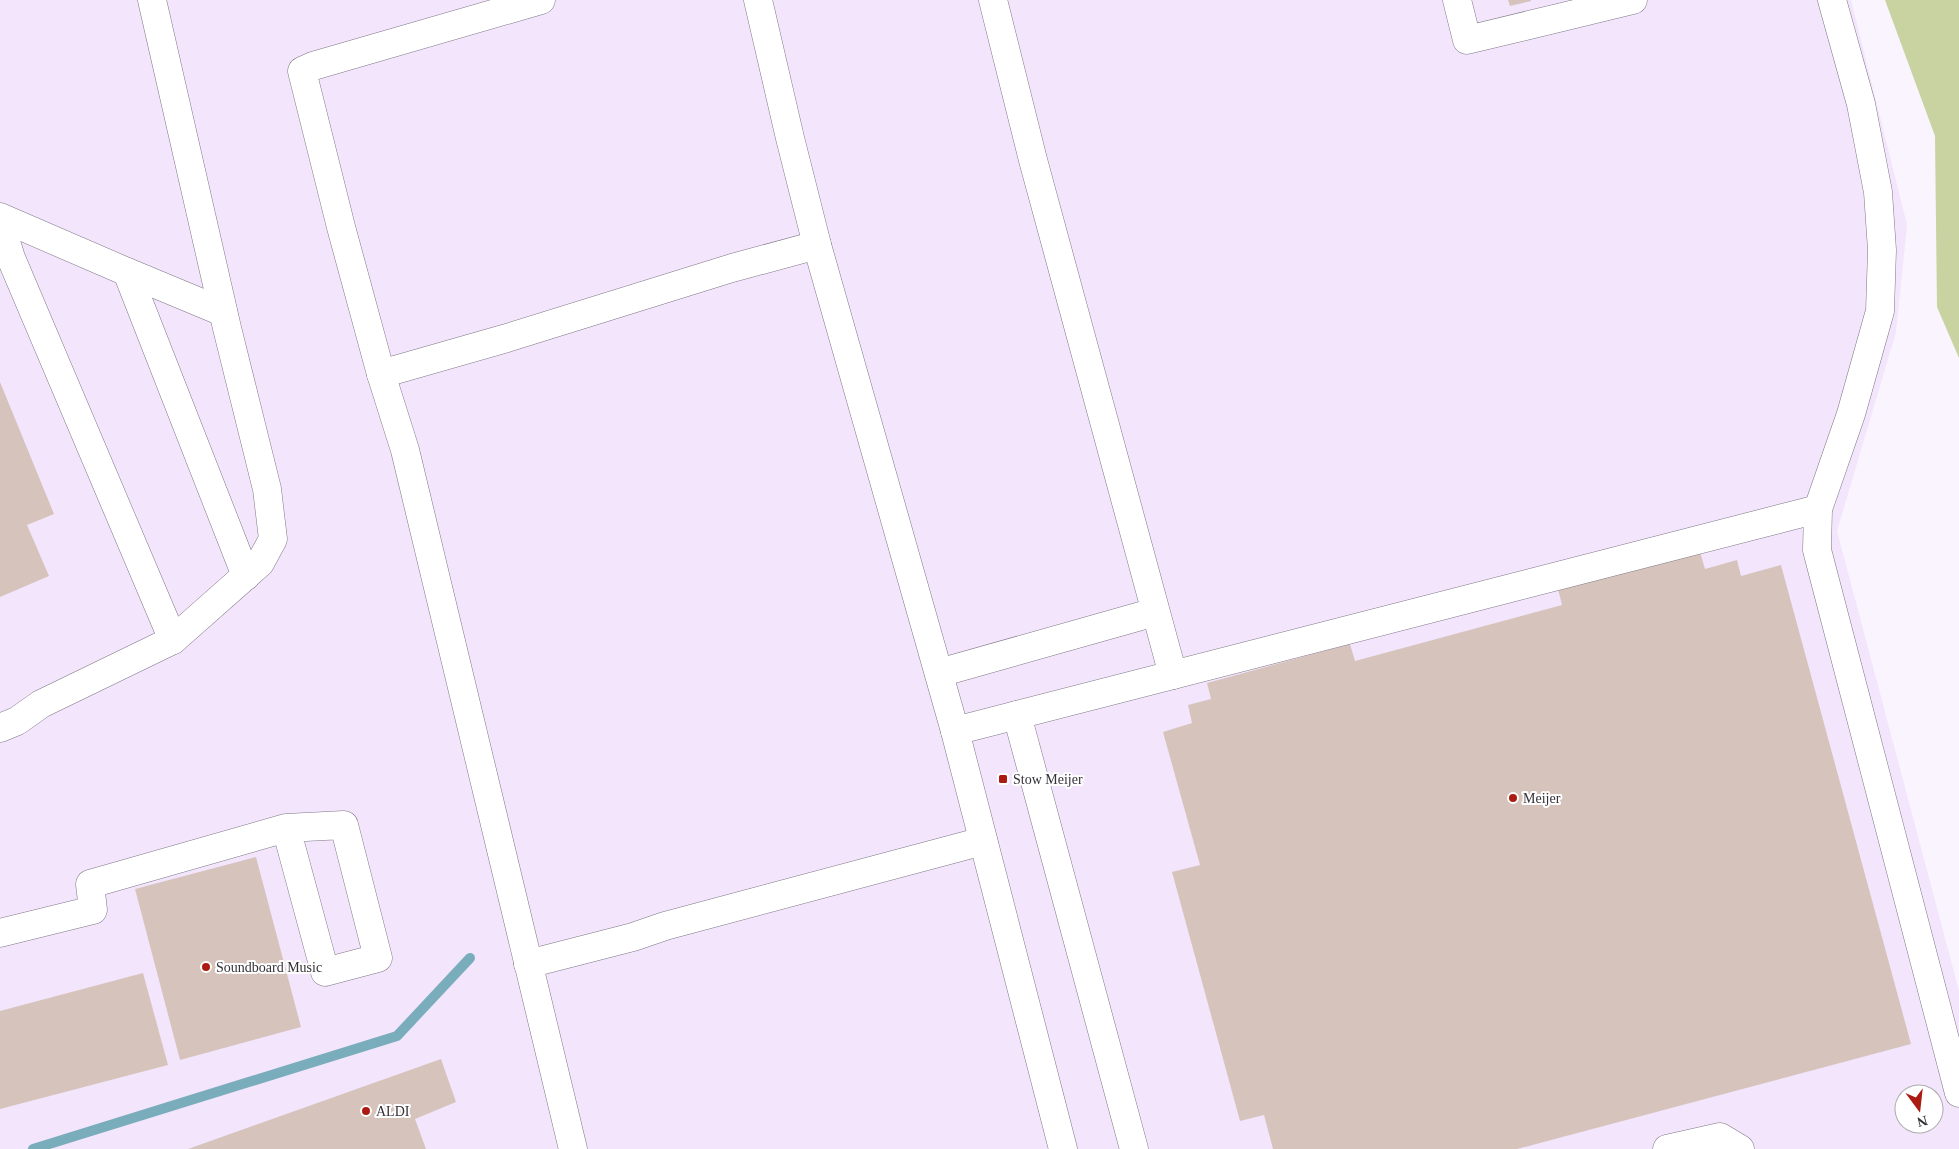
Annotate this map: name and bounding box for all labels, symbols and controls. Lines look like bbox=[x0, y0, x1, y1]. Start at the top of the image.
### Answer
place label: Stow Meijer bbox=[1013, 772, 1083, 787]
marker: Stow Meijer bbox=[997, 773, 1009, 785]
place label: Meijer bbox=[1523, 791, 1561, 806]
marker: Meijer bbox=[1507, 792, 1519, 804]
place label: Soundboard Music bbox=[216, 960, 322, 975]
marker: Soundboard Music bbox=[200, 961, 212, 973]
north arrow bbox=[1894, 1084, 1944, 1134]
place label: ALDI bbox=[376, 1104, 410, 1119]
marker: ALDI bbox=[360, 1105, 372, 1117]
text: N bbox=[1915, 1113, 1929, 1130]

